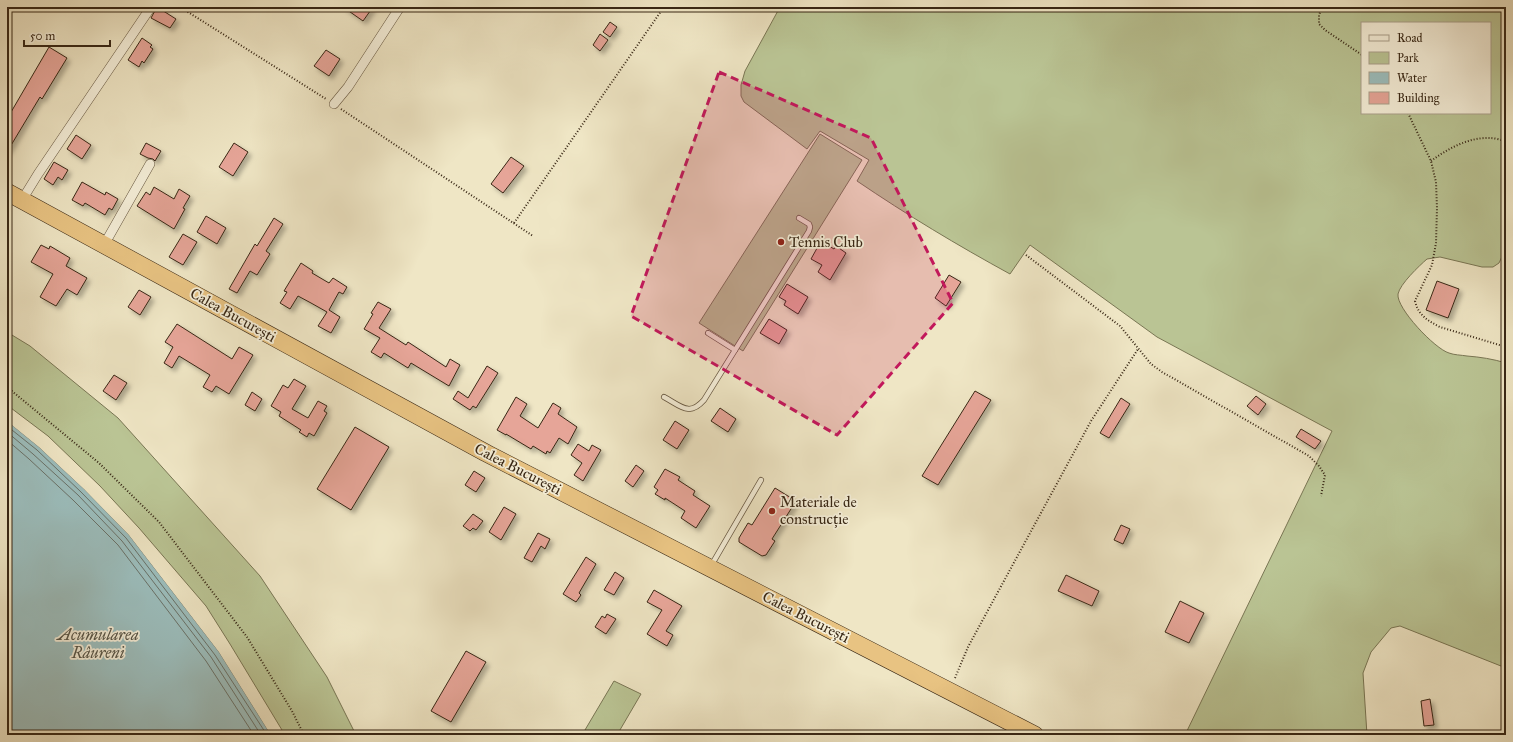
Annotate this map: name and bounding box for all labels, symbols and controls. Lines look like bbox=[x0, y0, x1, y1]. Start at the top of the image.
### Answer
scale bar bbox=[24, 22, 110, 48]
legend bbox=[1361, 22, 1491, 114]
text: 50 m bbox=[30, 29, 55, 43]
text: Road bbox=[1397, 31, 1423, 45]
text: Park bbox=[1397, 51, 1419, 65]
text: Water bbox=[1397, 71, 1427, 85]
text: Building bbox=[1397, 91, 1440, 106]
place label: Tennis Club bbox=[789, 233, 863, 251]
marker: Tennis Club bbox=[776, 237, 786, 247]
street label: Calea București bbox=[187, 284, 279, 346]
street label: Calea București bbox=[471, 439, 565, 499]
place label: Materiale de construcție bbox=[780, 493, 857, 528]
marker: Materiale de construcție bbox=[767, 506, 777, 516]
street label: Calea București bbox=[759, 587, 853, 647]
water label: Acumularea Râureni bbox=[55, 625, 139, 662]

